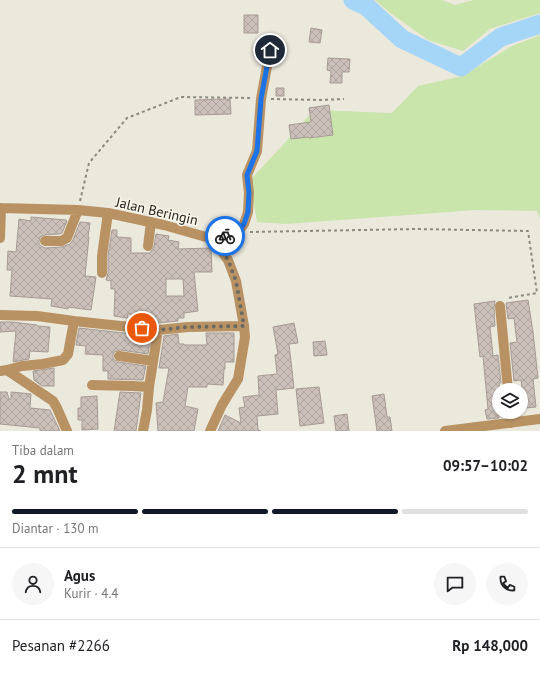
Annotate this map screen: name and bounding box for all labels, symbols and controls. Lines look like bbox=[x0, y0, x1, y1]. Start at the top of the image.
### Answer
pin bbox=[253, 33, 287, 67]
icon: home bbox=[259, 39, 281, 61]
street label: Jalan Beringin bbox=[113, 193, 200, 229]
courier bbox=[205, 216, 245, 256]
icon: bike bbox=[214, 225, 236, 247]
pin bbox=[125, 311, 159, 345]
icon: bag bbox=[131, 317, 153, 339]
map controls bbox=[492, 383, 528, 419]
button: layers bbox=[492, 383, 528, 419]
text: Tiba dalam bbox=[12, 442, 74, 459]
text: 09:57–10:02 bbox=[443, 456, 528, 475]
text: 2 mnt bbox=[12, 457, 78, 490]
text: Diantar · 130 m bbox=[12, 520, 99, 537]
button: person bbox=[12, 563, 54, 605]
button: chat bbox=[434, 563, 476, 605]
button: phone bbox=[486, 563, 528, 605]
text: Agus bbox=[64, 566, 95, 585]
text: Kurir · 4.4 bbox=[64, 585, 118, 602]
text: Pesanan #2266 bbox=[12, 636, 110, 655]
text: Rp 148,000 bbox=[452, 636, 528, 655]

